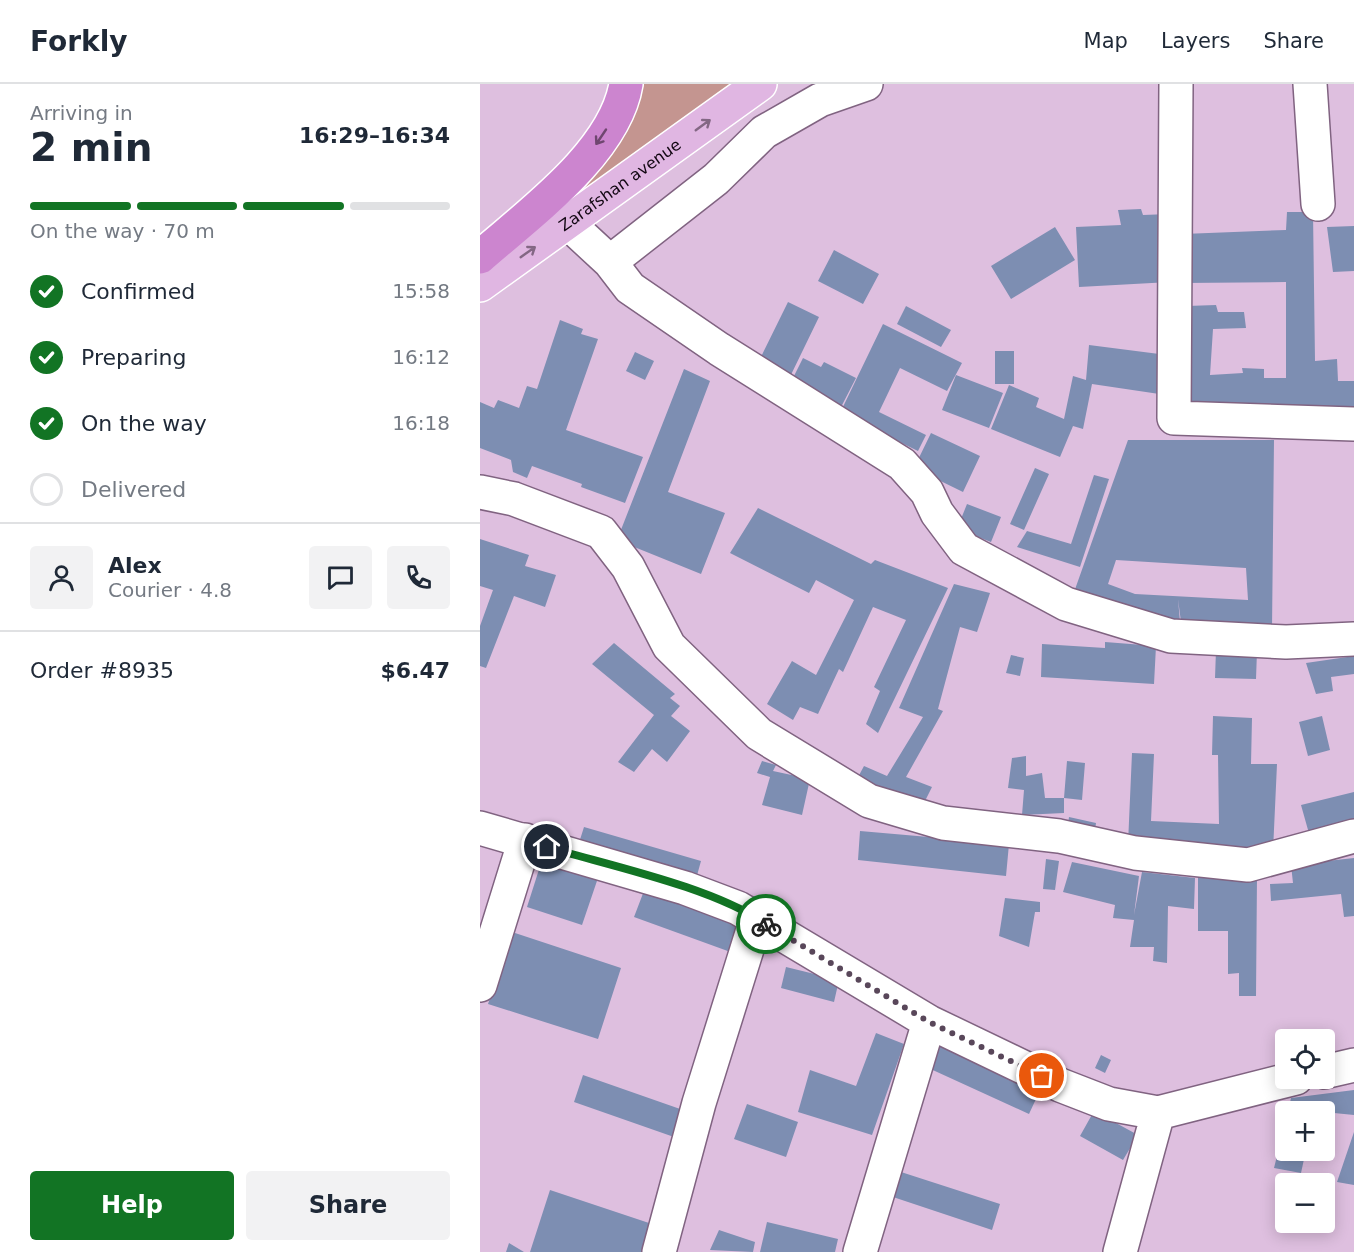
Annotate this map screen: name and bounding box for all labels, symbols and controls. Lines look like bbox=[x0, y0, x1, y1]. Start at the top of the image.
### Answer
text: Forkly bbox=[30, 25, 128, 58]
text: Map bbox=[1084, 29, 1128, 53]
text: Layers bbox=[1161, 29, 1230, 53]
text: Share bbox=[1263, 29, 1324, 53]
text: Arriving in bbox=[30, 101, 133, 125]
one-way arrow bbox=[695, 119, 711, 131]
text: 16:29–16:34 bbox=[299, 123, 450, 148]
text: 2 min bbox=[30, 125, 152, 170]
one-way arrow bbox=[595, 128, 607, 145]
street label: Zarafshan avenue bbox=[555, 135, 685, 235]
text: On the way · 70 m bbox=[30, 219, 215, 243]
one-way arrow bbox=[520, 245, 537, 258]
icon: check bbox=[30, 275, 63, 308]
text: Confirmed bbox=[81, 279, 195, 304]
text: 15:58 bbox=[392, 279, 450, 303]
icon: check bbox=[30, 341, 63, 374]
text: Preparing bbox=[81, 345, 187, 370]
text: 16:12 bbox=[392, 345, 450, 369]
icon: check bbox=[30, 407, 63, 440]
text: On the way bbox=[81, 411, 207, 436]
text: 16:18 bbox=[392, 411, 450, 435]
text: Delivered bbox=[81, 477, 186, 502]
button: person bbox=[30, 546, 93, 609]
button: chat bbox=[309, 546, 372, 609]
button: phone bbox=[387, 546, 450, 609]
text: Alex bbox=[108, 553, 162, 578]
text: Courier · 4.8 bbox=[108, 578, 232, 602]
text: Order #8935 bbox=[30, 658, 174, 683]
text: $6.47 bbox=[380, 658, 450, 683]
pin bbox=[521, 821, 572, 872]
icon: home bbox=[530, 830, 563, 863]
courier bbox=[736, 894, 796, 954]
icon: bike bbox=[750, 908, 783, 941]
map controls bbox=[1275, 1029, 1335, 1233]
button: locate bbox=[1275, 1029, 1335, 1089]
pin bbox=[1016, 1050, 1067, 1101]
icon: bag bbox=[1025, 1059, 1058, 1092]
button: + bbox=[1275, 1101, 1335, 1161]
button: Help bbox=[30, 1171, 234, 1240]
button: Share bbox=[246, 1171, 450, 1240]
button: − bbox=[1275, 1173, 1335, 1233]

